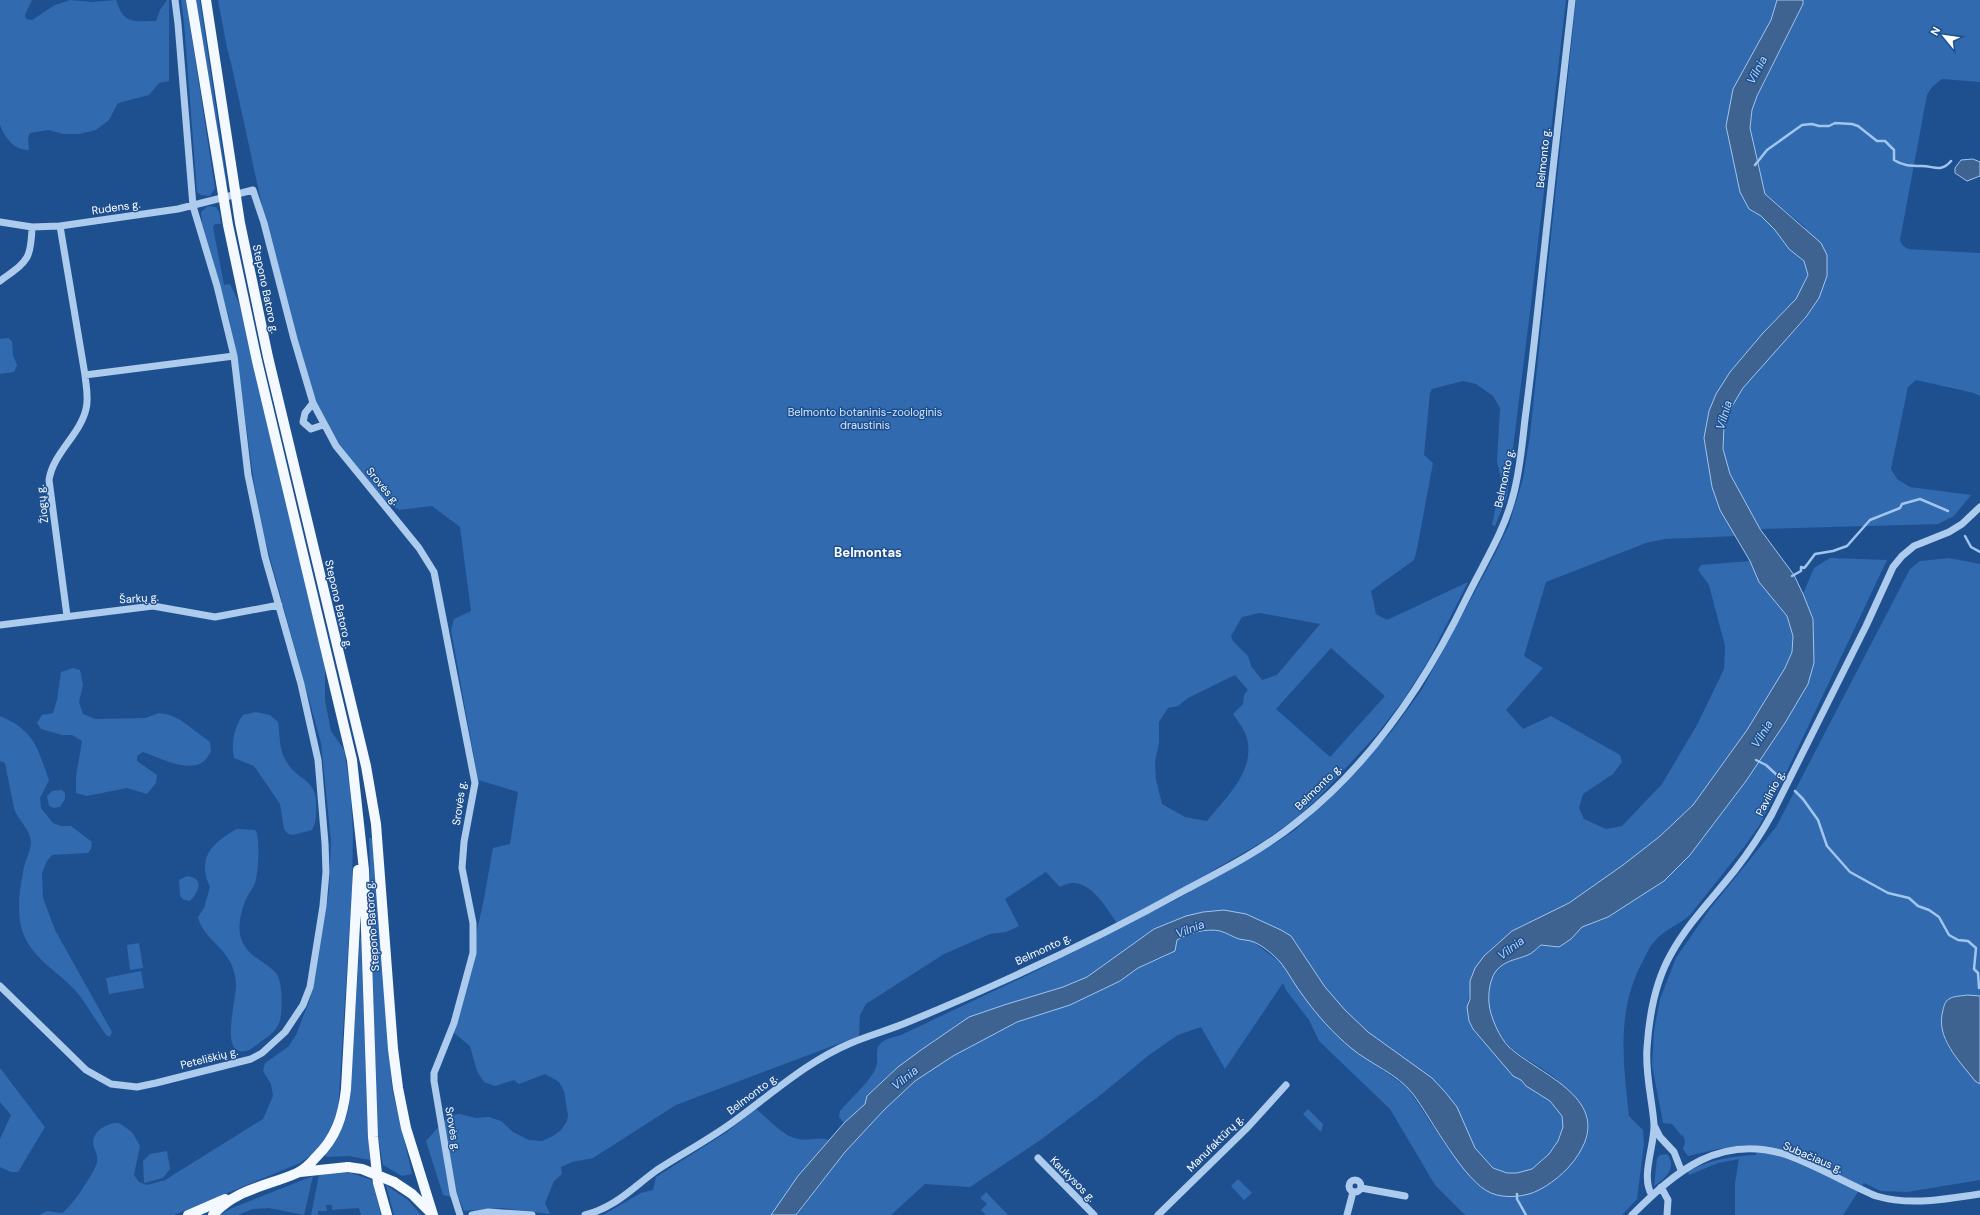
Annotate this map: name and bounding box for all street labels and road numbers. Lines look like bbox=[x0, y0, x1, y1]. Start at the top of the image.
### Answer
street label: Belmonto g. bbox=[1533, 127, 1553, 189]
street label: Rudens g. bbox=[91, 197, 141, 217]
street label: Stepono Batoro g. bbox=[250, 243, 282, 335]
street label: Belmonto g. bbox=[1491, 447, 1517, 509]
street label: Srovės g. bbox=[363, 464, 403, 508]
street label: Žiogų g. bbox=[33, 484, 51, 524]
street label: Stepono Batoro g. bbox=[322, 558, 356, 650]
street label: Šarkų g. bbox=[119, 590, 159, 606]
street label: Belmonto g. bbox=[1292, 761, 1344, 813]
street label: Pavilnio g. bbox=[1752, 768, 1788, 818]
street label: Srovės g. bbox=[449, 780, 469, 826]
street label: Stepono Batoro g. bbox=[362, 880, 382, 972]
street label: Belmonto g. bbox=[1013, 930, 1073, 968]
street label: Peteliškių g. bbox=[179, 1044, 239, 1072]
street label: Belmonto g. bbox=[724, 1070, 780, 1118]
street label: Srovės g. bbox=[442, 1106, 464, 1152]
street label: Manufaktūrų g. bbox=[1183, 1111, 1247, 1175]
street label: Subačiaus g. bbox=[1781, 1138, 1845, 1176]
street label: Kaukysos g. bbox=[1047, 1153, 1099, 1205]

